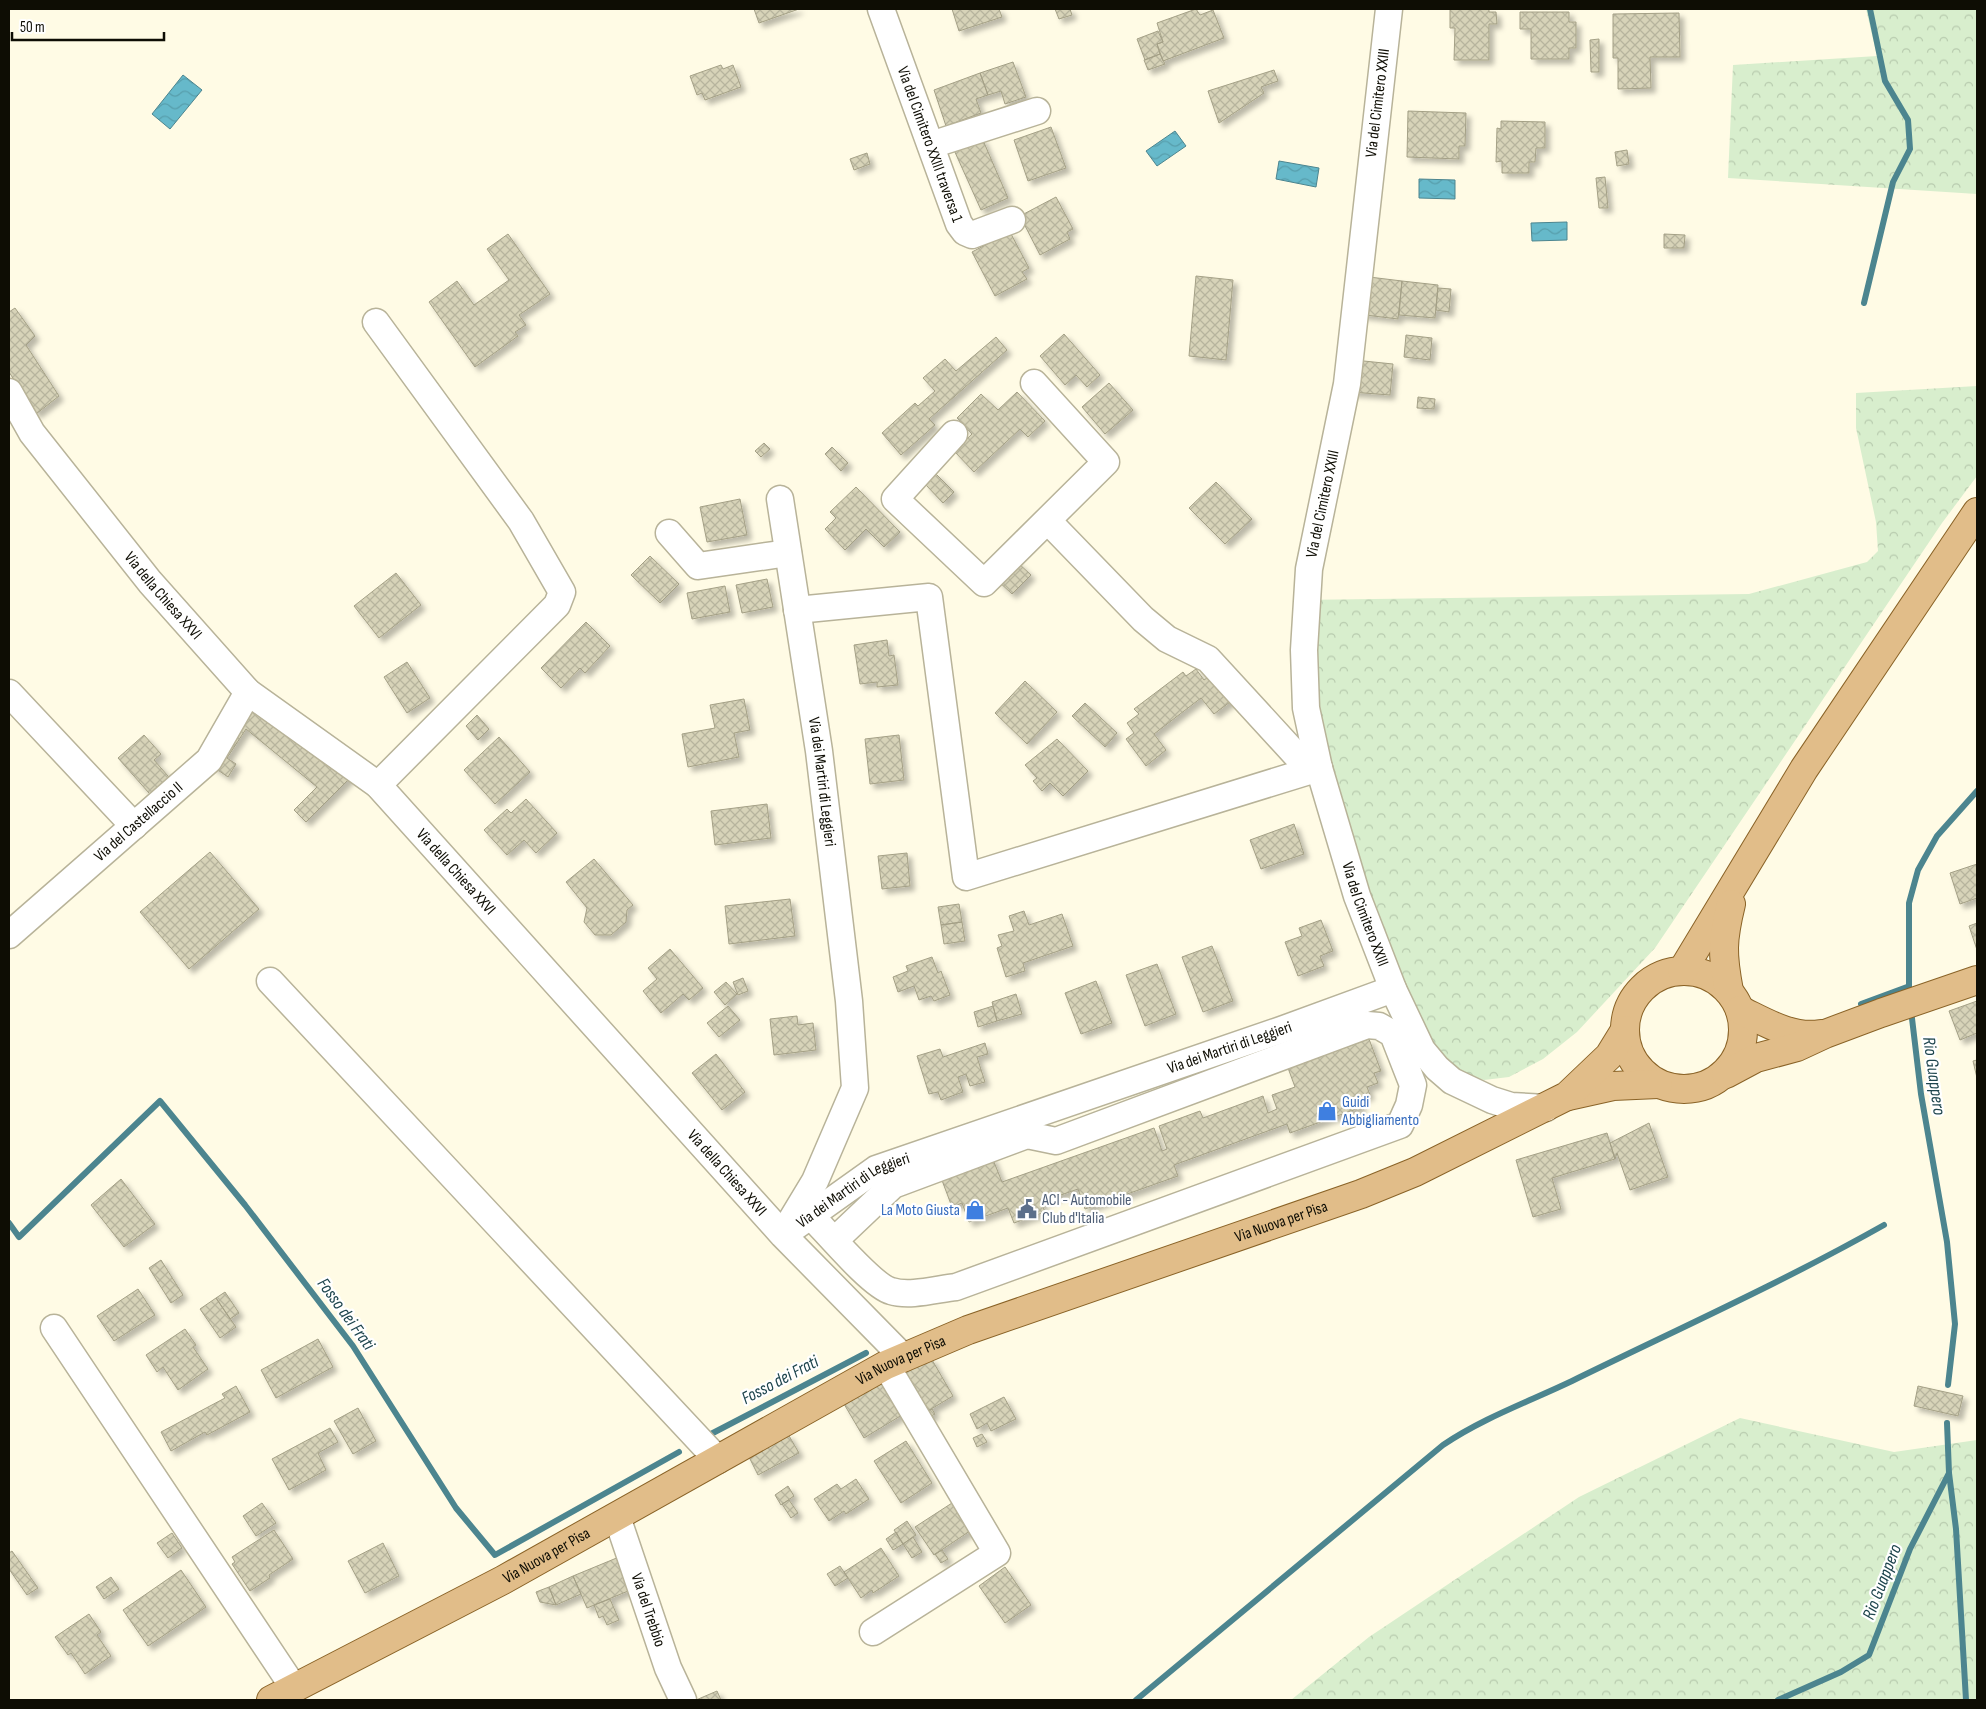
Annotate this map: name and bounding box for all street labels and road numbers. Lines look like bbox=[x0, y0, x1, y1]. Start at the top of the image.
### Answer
street label: Via del Cimitero XXIII bbox=[1362, 47, 1394, 159]
street label: Via del Cimitero XXIII traversa 1 bbox=[893, 64, 967, 225]
street label: Via del Cimitero XXIII bbox=[1302, 448, 1344, 560]
street label: Via della Chiesa XXVI bbox=[120, 548, 206, 643]
street label: Via dei Martiri di Leggieri bbox=[804, 716, 840, 848]
street label: Via del Castellaccio II bbox=[90, 778, 187, 866]
street label: Via della Chiesa XXVI bbox=[412, 825, 500, 919]
street label: Via del Cimitero XXIII bbox=[1338, 860, 1393, 969]
street label: Via dei Martiri di Leggieri bbox=[1165, 1017, 1294, 1078]
street label: Via della Chiesa XXVI bbox=[683, 1126, 771, 1220]
street label: Via dei Martiri di Leggieri bbox=[793, 1149, 912, 1232]
street label: Via Nuova per Pisa bbox=[1232, 1197, 1330, 1246]
street label: Via Nuova per Pisa bbox=[853, 1331, 949, 1389]
street label: Via Nuova per Pisa bbox=[500, 1524, 593, 1588]
street label: Via del Trebbio bbox=[627, 1571, 670, 1649]

